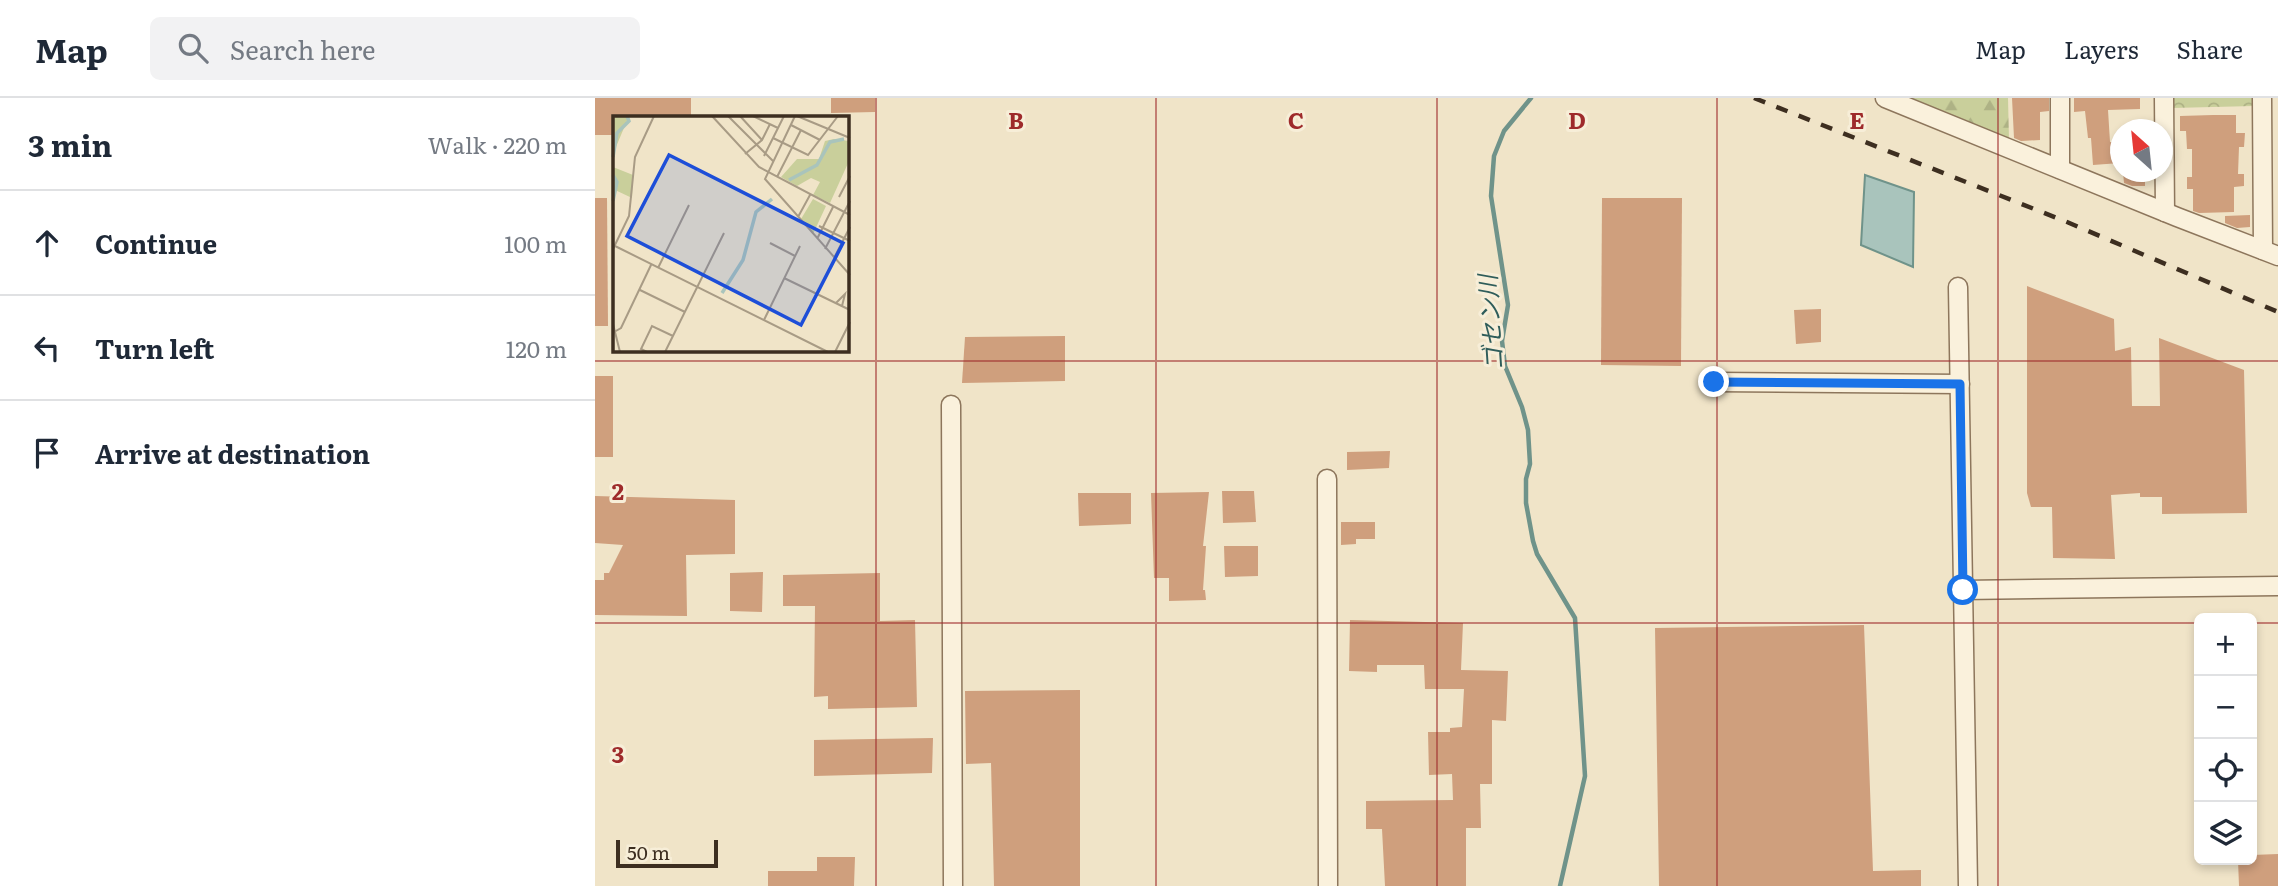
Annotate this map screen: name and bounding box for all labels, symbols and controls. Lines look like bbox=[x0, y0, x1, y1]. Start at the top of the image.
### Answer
search box bbox=[150, 17, 640, 80]
text: Map bbox=[35, 24, 108, 73]
icon: search bbox=[174, 29, 212, 67]
text: Search here bbox=[230, 29, 376, 68]
text: Map bbox=[1975, 31, 2026, 66]
text: Layers bbox=[2064, 31, 2138, 66]
text: Share bbox=[2176, 31, 2243, 66]
text: B bbox=[1008, 102, 1024, 136]
text: C bbox=[1288, 102, 1304, 136]
text: D bbox=[1568, 102, 1586, 136]
text: E bbox=[1849, 102, 1865, 136]
inset map bbox=[613, 116, 849, 352]
north arrow bbox=[2110, 119, 2173, 182]
text: 3 min bbox=[28, 122, 112, 166]
text: Walk · 220 m bbox=[428, 127, 567, 161]
text: Continue bbox=[95, 223, 217, 262]
icon: ahead bbox=[28, 224, 66, 262]
text: 100 m bbox=[504, 226, 567, 260]
water label: ゴセン川 bbox=[1468, 271, 1510, 372]
text: Turn left bbox=[95, 328, 214, 367]
icon: left bbox=[28, 329, 66, 367]
text: 120 m bbox=[506, 331, 567, 365]
route end bbox=[1698, 366, 1729, 397]
text: Arrive at destination bbox=[95, 433, 370, 472]
icon: arrive bbox=[28, 434, 66, 472]
text: 2 bbox=[612, 473, 624, 507]
route start bbox=[1947, 574, 1978, 605]
map controls bbox=[2194, 613, 2257, 865]
button: + bbox=[2194, 613, 2257, 676]
button: − bbox=[2194, 676, 2257, 739]
text: 3 bbox=[612, 736, 624, 770]
button: locate bbox=[2194, 739, 2257, 802]
button: layers bbox=[2194, 802, 2257, 865]
scale bar bbox=[616, 837, 717, 869]
text: 50 m bbox=[627, 838, 670, 866]

